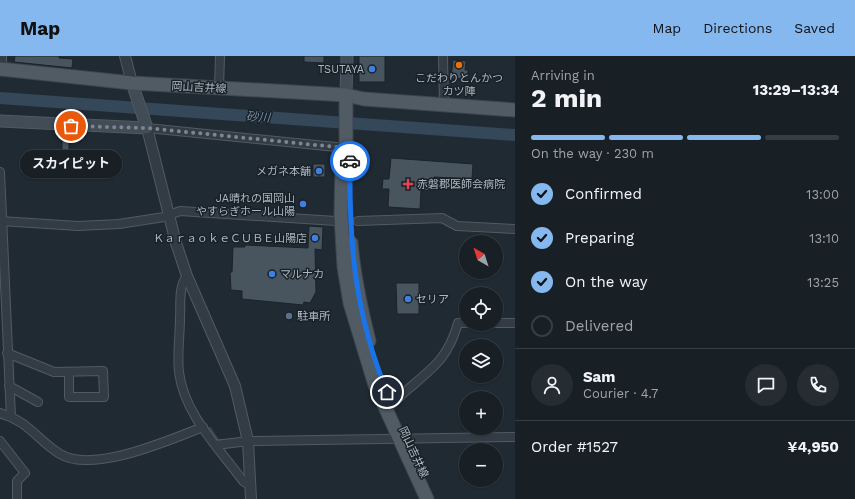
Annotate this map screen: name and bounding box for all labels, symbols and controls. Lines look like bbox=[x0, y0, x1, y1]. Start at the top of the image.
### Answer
text: Map bbox=[20, 17, 60, 40]
text: Map bbox=[653, 20, 681, 36]
text: Directions bbox=[703, 20, 772, 36]
text: Saved bbox=[794, 20, 835, 36]
marker: こだわりとんかつ カツ陣 bbox=[454, 60, 464, 70]
place label: TSUTAYA bbox=[318, 63, 364, 76]
marker: TSUTAYA bbox=[367, 64, 377, 74]
text: Arriving in bbox=[531, 68, 595, 83]
place label: こだわりとんかつ カツ陣 bbox=[415, 72, 503, 98]
street label: 岡山吉井線 bbox=[171, 80, 227, 95]
text: 13:29–13:34 bbox=[753, 81, 839, 99]
text: 2 min bbox=[531, 83, 602, 113]
pin bbox=[54, 109, 88, 143]
water label: 砂川 bbox=[246, 109, 272, 125]
icon: bag bbox=[60, 115, 82, 137]
courier bbox=[330, 141, 370, 181]
text: On the way · 230 m bbox=[531, 146, 654, 161]
callout: スカイピット bbox=[20, 150, 122, 178]
icon: car bbox=[339, 150, 361, 172]
text: スカイピット bbox=[32, 156, 110, 171]
place label: メガネ本舗 bbox=[256, 165, 311, 178]
marker: メガネ本舗 bbox=[314, 166, 324, 176]
marker: 赤磐郡医師会病院 bbox=[402, 178, 414, 190]
place label: 赤磐郡医師会病院 bbox=[417, 178, 505, 191]
icon: check bbox=[531, 183, 553, 205]
text: Confirmed bbox=[565, 185, 642, 203]
text: 13:00 bbox=[806, 187, 839, 202]
place label: JA晴れの国岡山 やすらぎホール山陽 bbox=[196, 192, 295, 218]
marker: JA晴れの国岡山 やすらぎホール山陽 bbox=[298, 199, 308, 209]
icon: check bbox=[531, 227, 553, 249]
text: Preparing bbox=[565, 229, 634, 247]
text: 13:10 bbox=[809, 231, 839, 246]
place label: ＫａｒａｏｋｅＣＵＢＥ山陽店 bbox=[153, 232, 307, 245]
marker: ＫａｒａｏｋｅＣＵＢＥ山陽店 bbox=[310, 233, 320, 243]
north arrow bbox=[459, 235, 503, 279]
map controls bbox=[459, 235, 503, 487]
place label: マルナカ bbox=[280, 268, 324, 281]
marker: マルナカ bbox=[267, 269, 277, 279]
icon: check bbox=[531, 271, 553, 293]
text: On the way bbox=[565, 273, 647, 291]
text: 13:25 bbox=[807, 275, 839, 290]
button: locate bbox=[459, 287, 503, 331]
place label: セリア bbox=[416, 293, 449, 306]
marker: セリア bbox=[403, 294, 413, 304]
place label: 駐車所 bbox=[297, 310, 331, 323]
marker: 駐車所 bbox=[284, 311, 294, 321]
text: Delivered bbox=[565, 317, 633, 335]
button: layers bbox=[459, 339, 503, 383]
button: person bbox=[531, 364, 573, 406]
button: chat bbox=[745, 364, 787, 406]
button: phone bbox=[797, 364, 839, 406]
text: Sam bbox=[583, 368, 615, 386]
pin bbox=[370, 375, 404, 409]
icon: home bbox=[376, 381, 398, 403]
text: Courier · 4.7 bbox=[583, 386, 658, 401]
button: + bbox=[459, 391, 503, 435]
street label: 岡山吉井線 bbox=[396, 425, 431, 480]
text: Order #1527 bbox=[531, 438, 618, 456]
text: ¥4,950 bbox=[787, 438, 839, 456]
button: − bbox=[459, 443, 503, 487]

